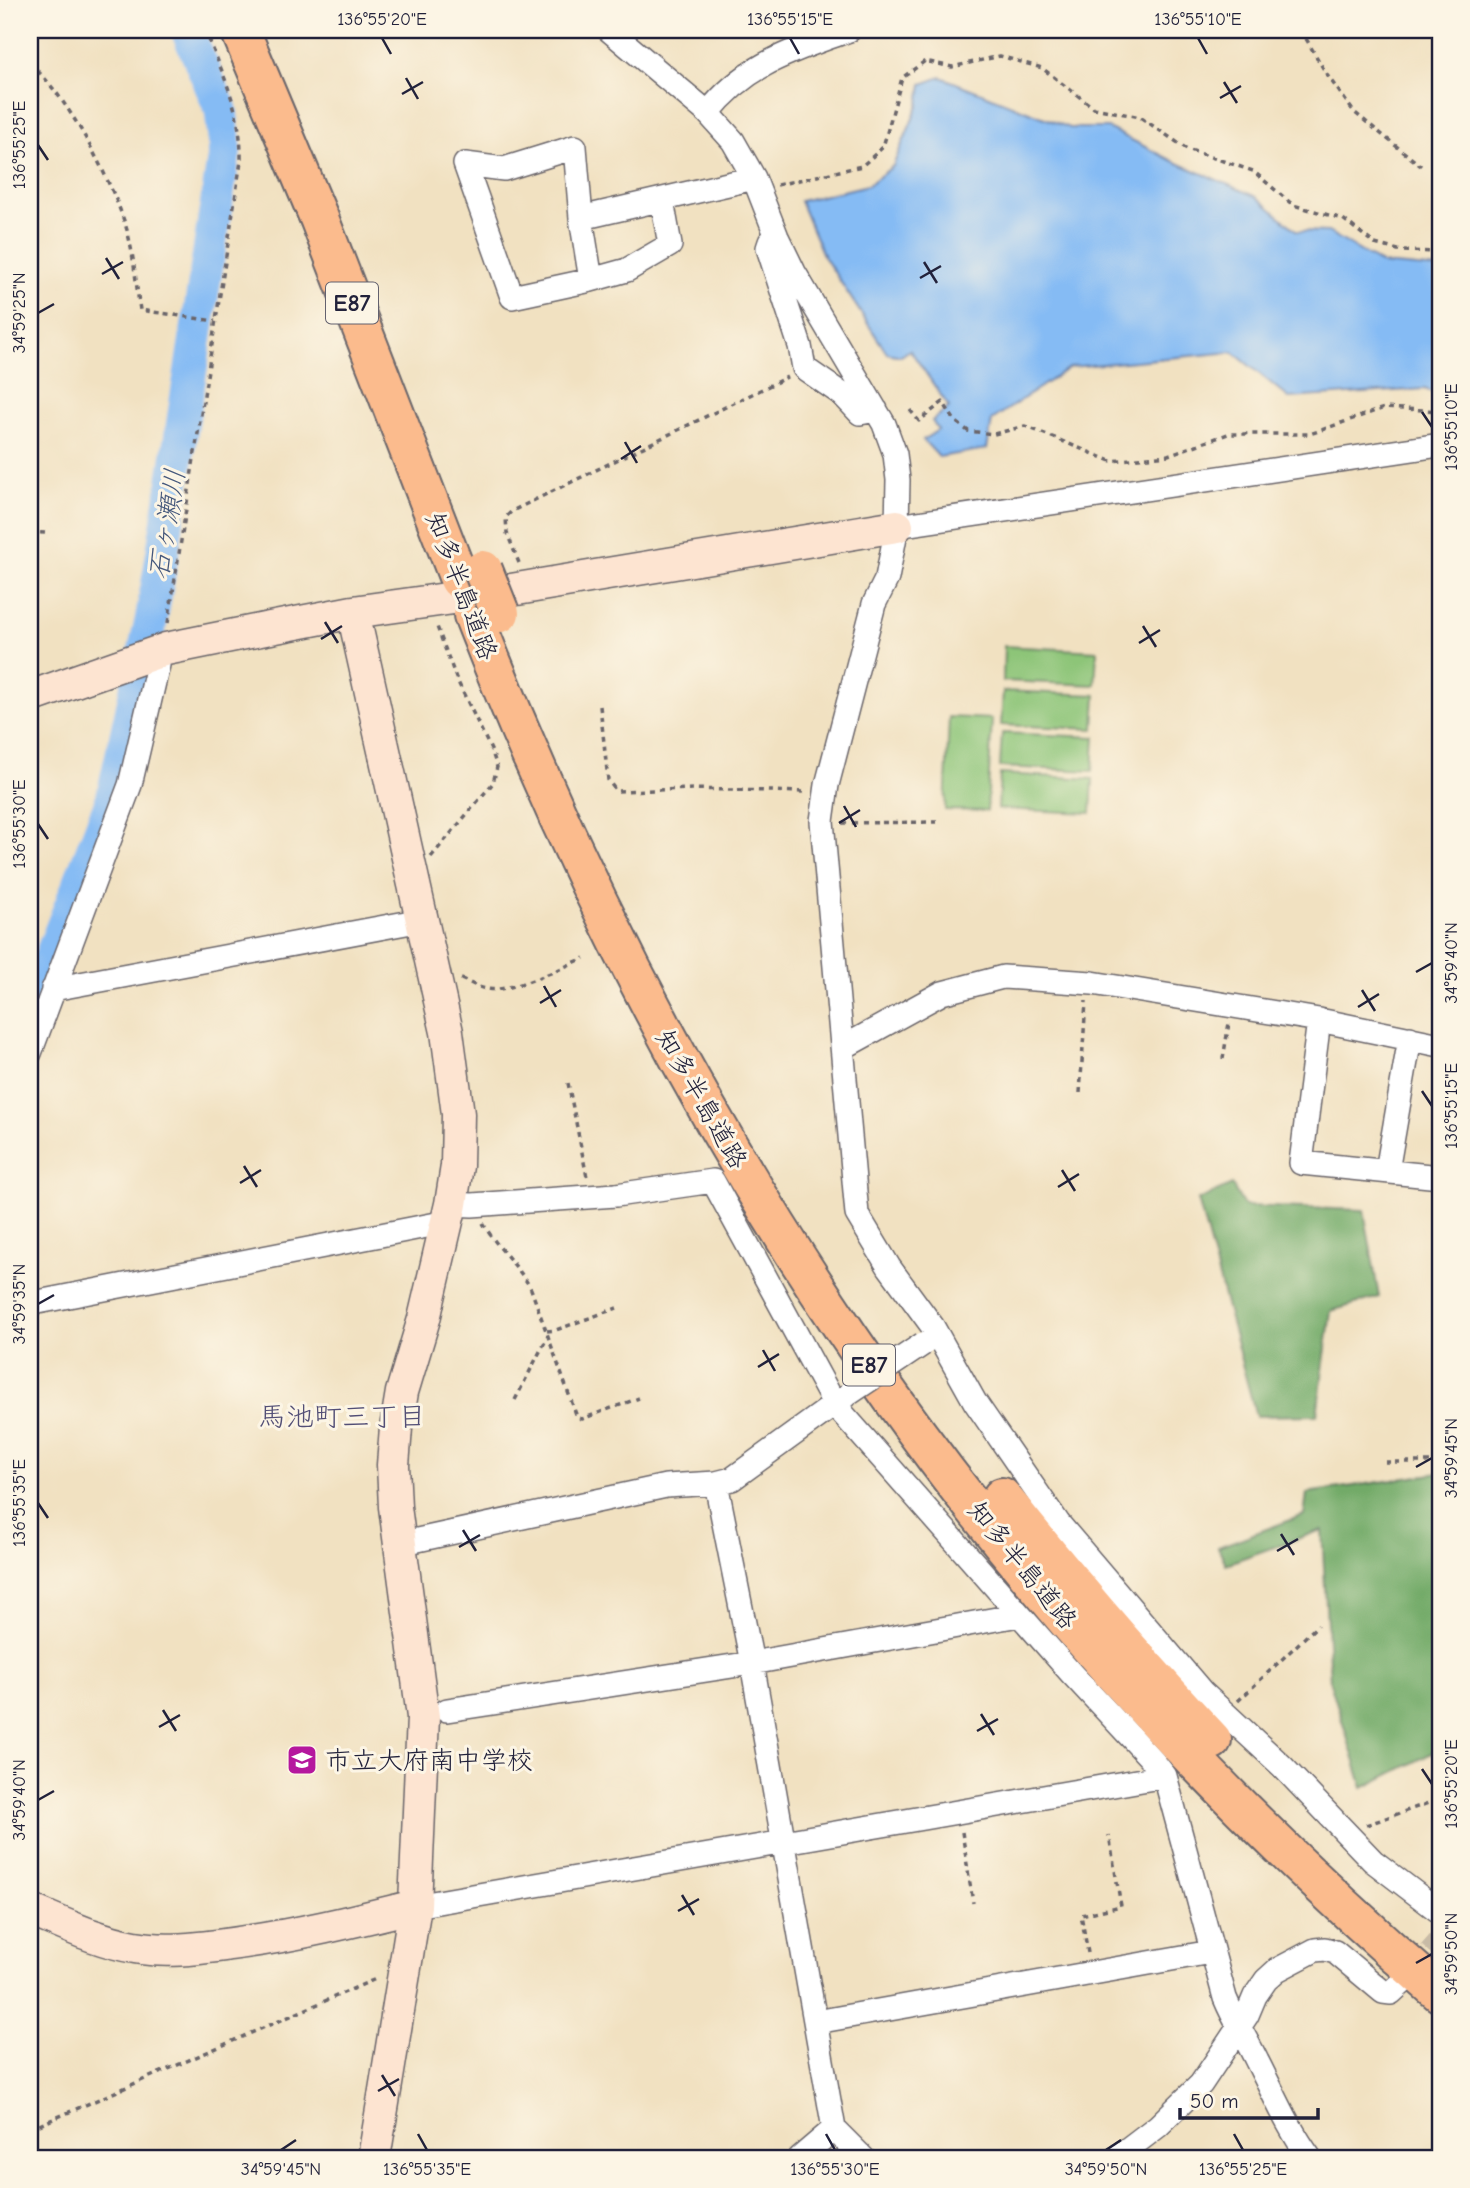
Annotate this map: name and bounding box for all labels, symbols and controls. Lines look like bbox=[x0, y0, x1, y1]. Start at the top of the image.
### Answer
text: 136°55'20"E bbox=[337, 9, 427, 30]
text: 136°55'15"E bbox=[747, 9, 833, 30]
text: 136°55'10"E bbox=[1154, 9, 1242, 30]
text: 136°55'25"E bbox=[9, 101, 30, 189]
text: 34°59'25"N bbox=[9, 272, 30, 354]
road number: E87 bbox=[326, 282, 378, 324]
text: 136°55'10"E bbox=[1441, 383, 1462, 471]
water label: 石ヶ瀬川 bbox=[142, 466, 192, 582]
street label: 知多半島道路 bbox=[419, 508, 503, 665]
text: 136°55'30"E bbox=[9, 779, 30, 869]
text: 34°59'40"N bbox=[1441, 922, 1462, 1004]
street label: 知多半島道路 bbox=[649, 1024, 753, 1175]
text: 136°55'15"E bbox=[1441, 1063, 1462, 1149]
text: 34°59'35"N bbox=[9, 1264, 30, 1344]
road number: E87 bbox=[843, 1344, 895, 1386]
district label: 馬池町三丁目 bbox=[258, 1401, 426, 1433]
text: 34°59'45"N bbox=[1441, 1418, 1462, 1498]
text: 136°55'35"E bbox=[9, 1459, 30, 1547]
street label: 知多半島道路 bbox=[961, 1496, 1083, 1636]
text: 136°55'20"E bbox=[1441, 1739, 1462, 1829]
school or university icon: 市立大府南中学校 bbox=[285, 1743, 319, 1777]
place label: 市立大府南中学校 bbox=[325, 1746, 533, 1776]
text: 34°59'40"N bbox=[9, 1759, 30, 1841]
text: 34°59'50"N bbox=[1441, 1913, 1462, 1995]
scale bar bbox=[1180, 2076, 1318, 2120]
text: 50 m bbox=[1190, 2089, 1239, 2113]
text: 34°59'45"N bbox=[241, 2159, 321, 2180]
text: 136°55'35"E bbox=[383, 2159, 471, 2180]
text: 136°55'30"E bbox=[790, 2159, 880, 2180]
text: 34°59'50"N bbox=[1065, 2159, 1147, 2180]
text: 136°55'25"E bbox=[1199, 2159, 1287, 2180]

